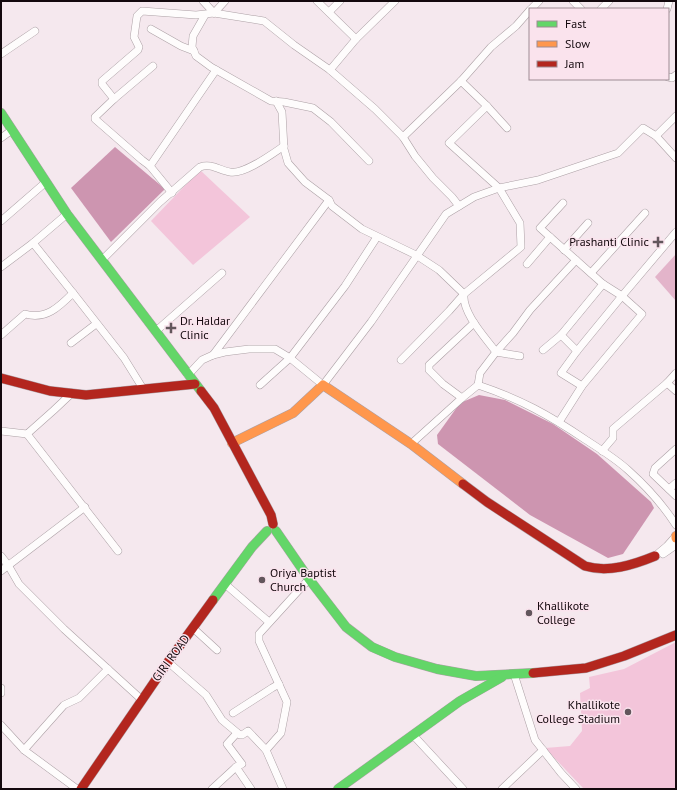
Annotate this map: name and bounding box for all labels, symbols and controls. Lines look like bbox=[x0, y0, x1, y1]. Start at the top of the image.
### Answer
legend bbox=[529, 8, 669, 80]
text: Fast bbox=[565, 16, 586, 31]
text: Slow bbox=[565, 36, 590, 51]
text: Jam bbox=[564, 56, 584, 71]
place label: Prashanti Clinic bbox=[569, 234, 650, 249]
marker: Prashanti Clinic bbox=[652, 236, 664, 248]
place label: Dr. Haldar Clinic bbox=[180, 313, 230, 342]
marker: Dr. Haldar Clinic bbox=[165, 322, 177, 334]
place label: Oriya Baptist Church bbox=[270, 565, 336, 594]
marker: Oriya Baptist Church bbox=[257, 575, 267, 585]
place label: Khallikote College bbox=[537, 598, 589, 627]
marker: Khallikote College bbox=[524, 608, 534, 618]
street label: GIRI ROAD bbox=[149, 631, 193, 684]
place label: Khallikote College Stadium bbox=[536, 697, 620, 726]
marker: Khallikote College Stadium bbox=[623, 707, 633, 717]

